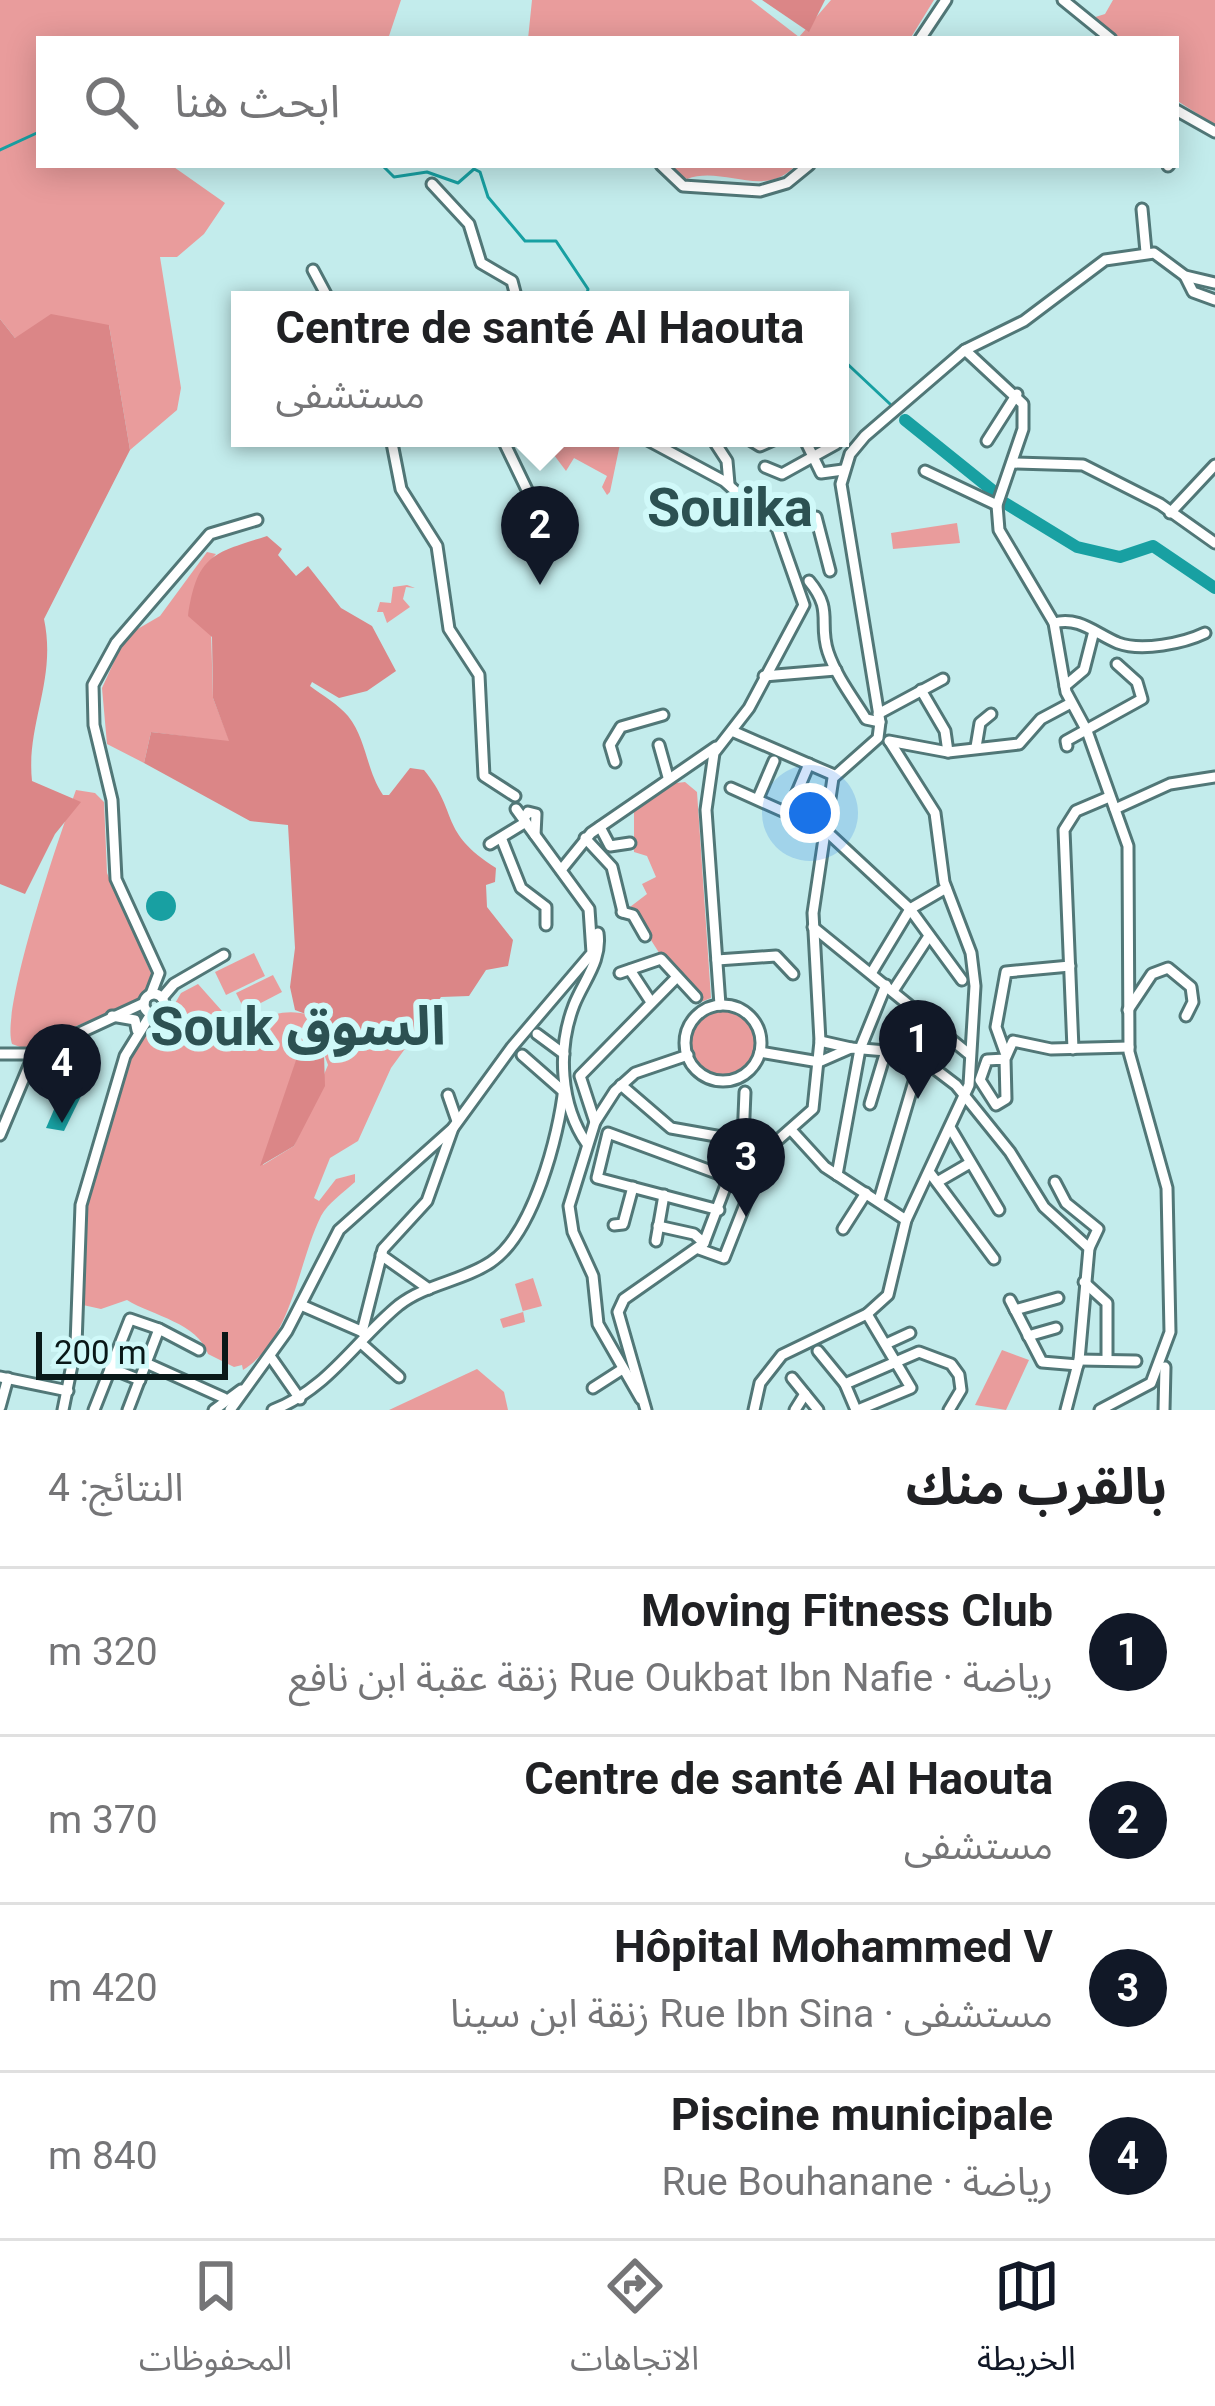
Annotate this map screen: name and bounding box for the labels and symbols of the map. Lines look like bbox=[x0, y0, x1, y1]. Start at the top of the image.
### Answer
district label: Souika bbox=[647, 476, 813, 539]
pin: 2 bbox=[501, 486, 579, 585]
your location bbox=[780, 783, 840, 843]
district label: Souk السوق bbox=[150, 995, 446, 1058]
pin: 1 bbox=[879, 1000, 957, 1099]
pin: 4 bbox=[23, 1024, 101, 1123]
pin: 3 bbox=[707, 1118, 785, 1217]
scale bar bbox=[36, 1326, 228, 1379]

